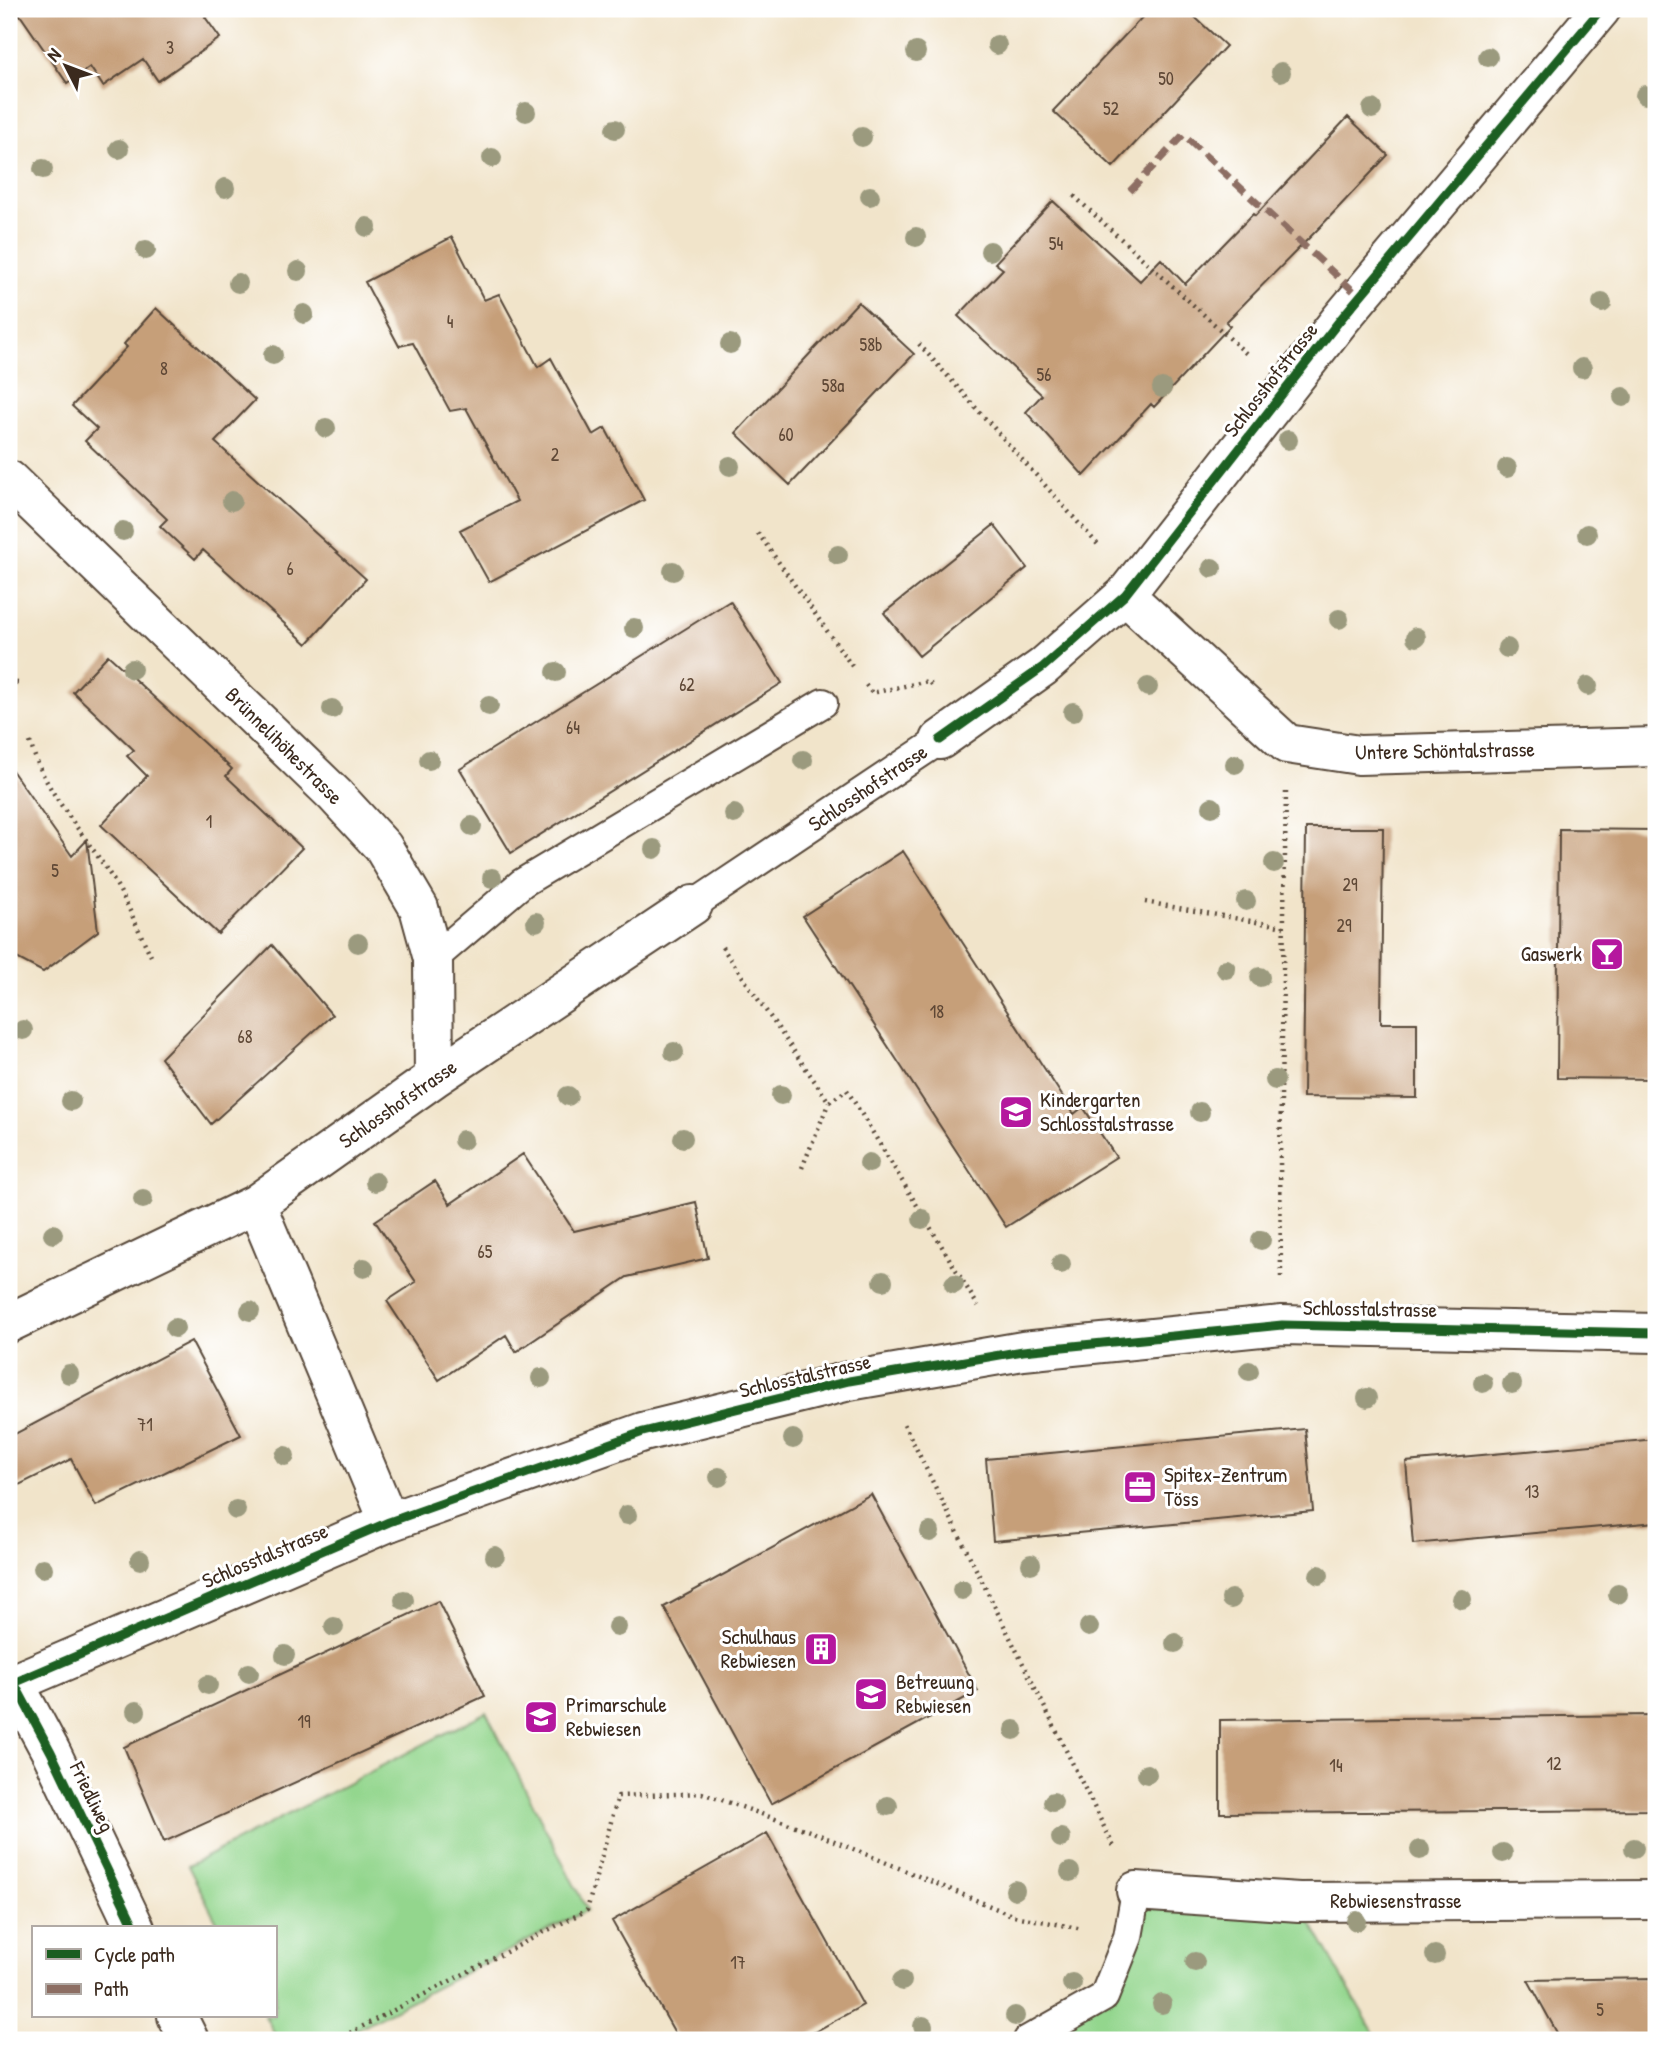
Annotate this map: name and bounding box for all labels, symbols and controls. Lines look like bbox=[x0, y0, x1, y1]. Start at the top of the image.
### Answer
north arrow bbox=[32, 32, 102, 102]
house number: 3 bbox=[166, 35, 174, 60]
text: N bbox=[40, 42, 66, 67]
house number: 50 bbox=[1158, 66, 1174, 91]
house number: 52 bbox=[1103, 96, 1120, 121]
house number: 54 bbox=[1049, 231, 1063, 256]
house number: 4 bbox=[447, 309, 454, 334]
street label: Schlosshofstrasse bbox=[1217, 316, 1324, 443]
house number: 58b bbox=[860, 332, 882, 357]
house number: 8 bbox=[160, 356, 168, 381]
house number: 56 bbox=[1037, 362, 1051, 387]
house number: 58a bbox=[822, 373, 844, 398]
house number: 60 bbox=[778, 422, 794, 447]
house number: 2 bbox=[551, 442, 560, 467]
house number: 6 bbox=[286, 556, 294, 581]
house number: 62 bbox=[679, 672, 695, 697]
street label: Brünnelihöhestrasse bbox=[219, 680, 350, 811]
house number: 64 bbox=[566, 715, 580, 740]
street label: Untere Schöntalstrasse bbox=[1355, 734, 1535, 767]
street label: Schlosshofstrasse bbox=[802, 737, 933, 838]
house number: 1 bbox=[206, 809, 212, 834]
house number: 5 bbox=[51, 858, 59, 883]
house number: 29 bbox=[1342, 872, 1358, 897]
house number: 29 bbox=[1336, 913, 1352, 938]
bar icon: Gaswerk bbox=[1588, 935, 1626, 973]
place label: Gaswerk bbox=[1521, 939, 1582, 968]
house number: 18 bbox=[930, 999, 944, 1024]
house number: 68 bbox=[238, 1024, 253, 1049]
street label: Schlosshofstrasse bbox=[333, 1052, 462, 1155]
place label: Kindergarten Schlosstalstrasse bbox=[1040, 1085, 1174, 1138]
school or university icon: Kindergarten Schlosstalstrasse bbox=[997, 1093, 1035, 1131]
house number: 65 bbox=[478, 1239, 493, 1264]
street label: Schlosstalstrasse bbox=[1303, 1293, 1437, 1324]
street label: Schlosstalstrasse bbox=[736, 1346, 873, 1405]
house number: 71 bbox=[137, 1412, 153, 1437]
place label: Spitex-Zentrum Töss bbox=[1164, 1460, 1287, 1513]
office icon: Spitex-Zentrum Töss bbox=[1121, 1468, 1159, 1506]
house number: 13 bbox=[1525, 1479, 1539, 1504]
street label: Schlosstalstrasse bbox=[197, 1516, 332, 1595]
place label: Schulhaus Rebwiesen bbox=[721, 1622, 796, 1675]
building icon: Schulhaus Rebwiesen bbox=[802, 1630, 840, 1668]
place label: Betreuung Rebwiesen bbox=[896, 1667, 974, 1720]
school or university icon: Betreuung Rebwiesen bbox=[852, 1675, 890, 1713]
place label: Primarschule Rebwiesen bbox=[566, 1690, 667, 1743]
school or university icon: Primarschule Rebwiesen bbox=[522, 1698, 560, 1736]
house number: 19 bbox=[297, 1709, 311, 1734]
house number: 12 bbox=[1547, 1751, 1562, 1776]
house number: 14 bbox=[1329, 1753, 1343, 1778]
street label: Friedliweg bbox=[63, 1756, 122, 1837]
street label: Rebwiesenstrasse bbox=[1330, 1886, 1462, 1915]
legend bbox=[32, 1926, 276, 2018]
text: Cycle path bbox=[94, 1940, 175, 1969]
house number: 17 bbox=[730, 1950, 746, 1975]
text: Path bbox=[94, 1974, 129, 2003]
house number: 5 bbox=[1596, 1997, 1604, 2022]

